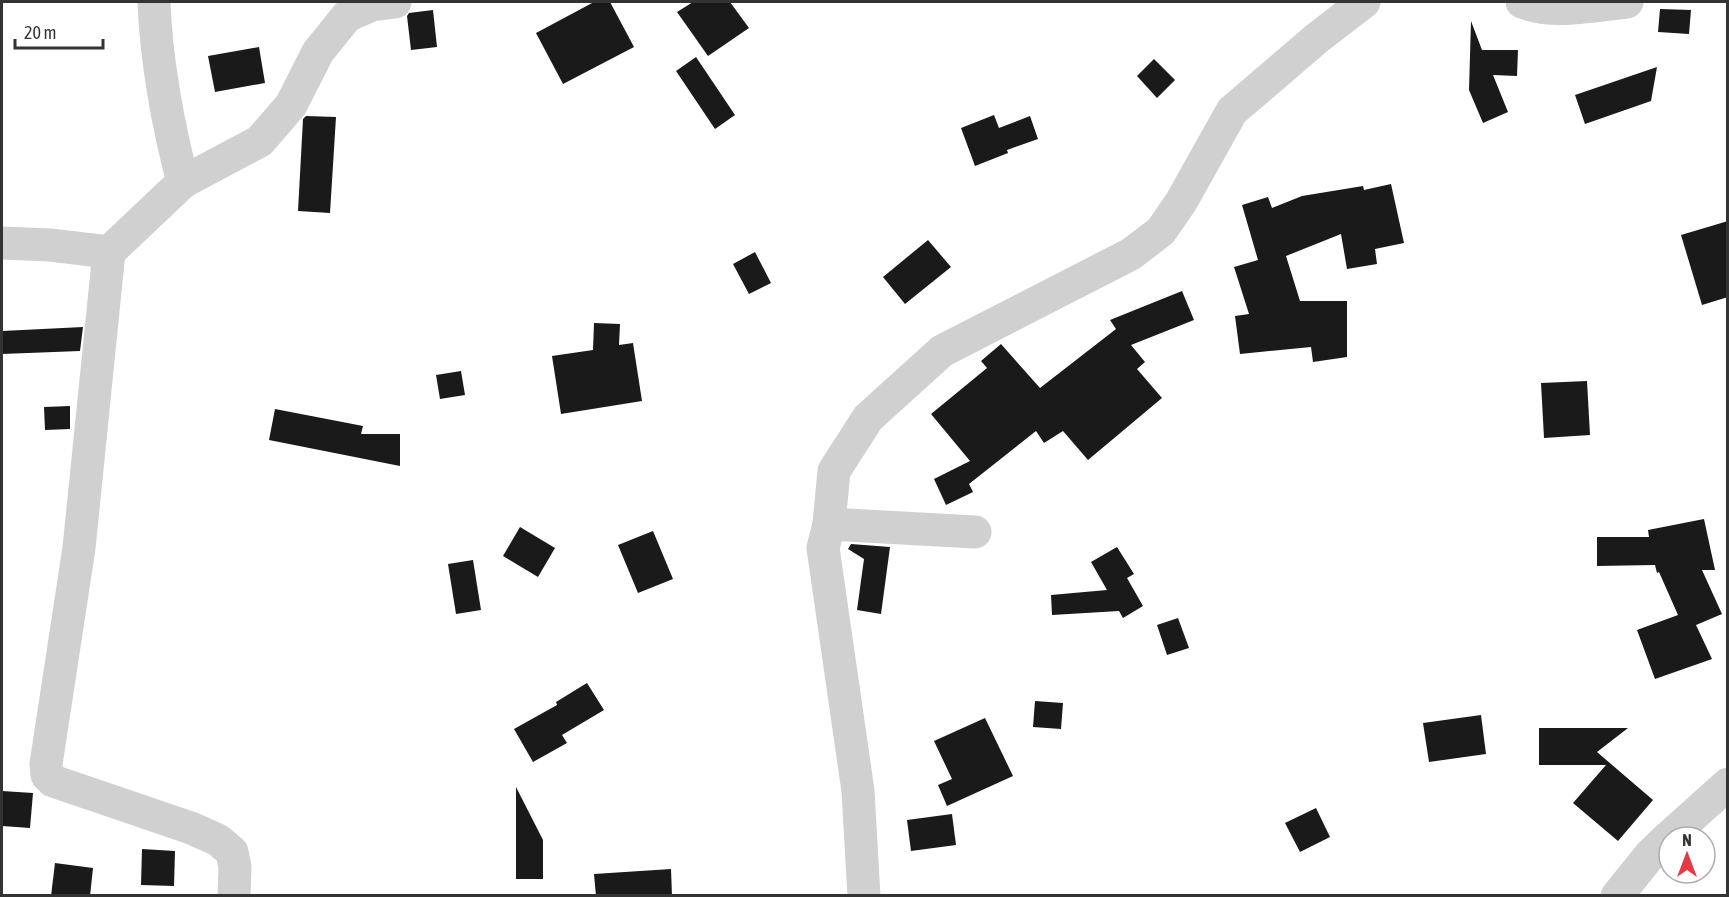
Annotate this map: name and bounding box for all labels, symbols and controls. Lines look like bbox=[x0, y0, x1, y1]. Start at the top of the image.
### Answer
scale bar bbox=[15, 12, 104, 50]
text: 20 m bbox=[24, 22, 56, 43]
north arrow bbox=[1657, 825, 1717, 885]
text: N bbox=[1682, 831, 1692, 849]

